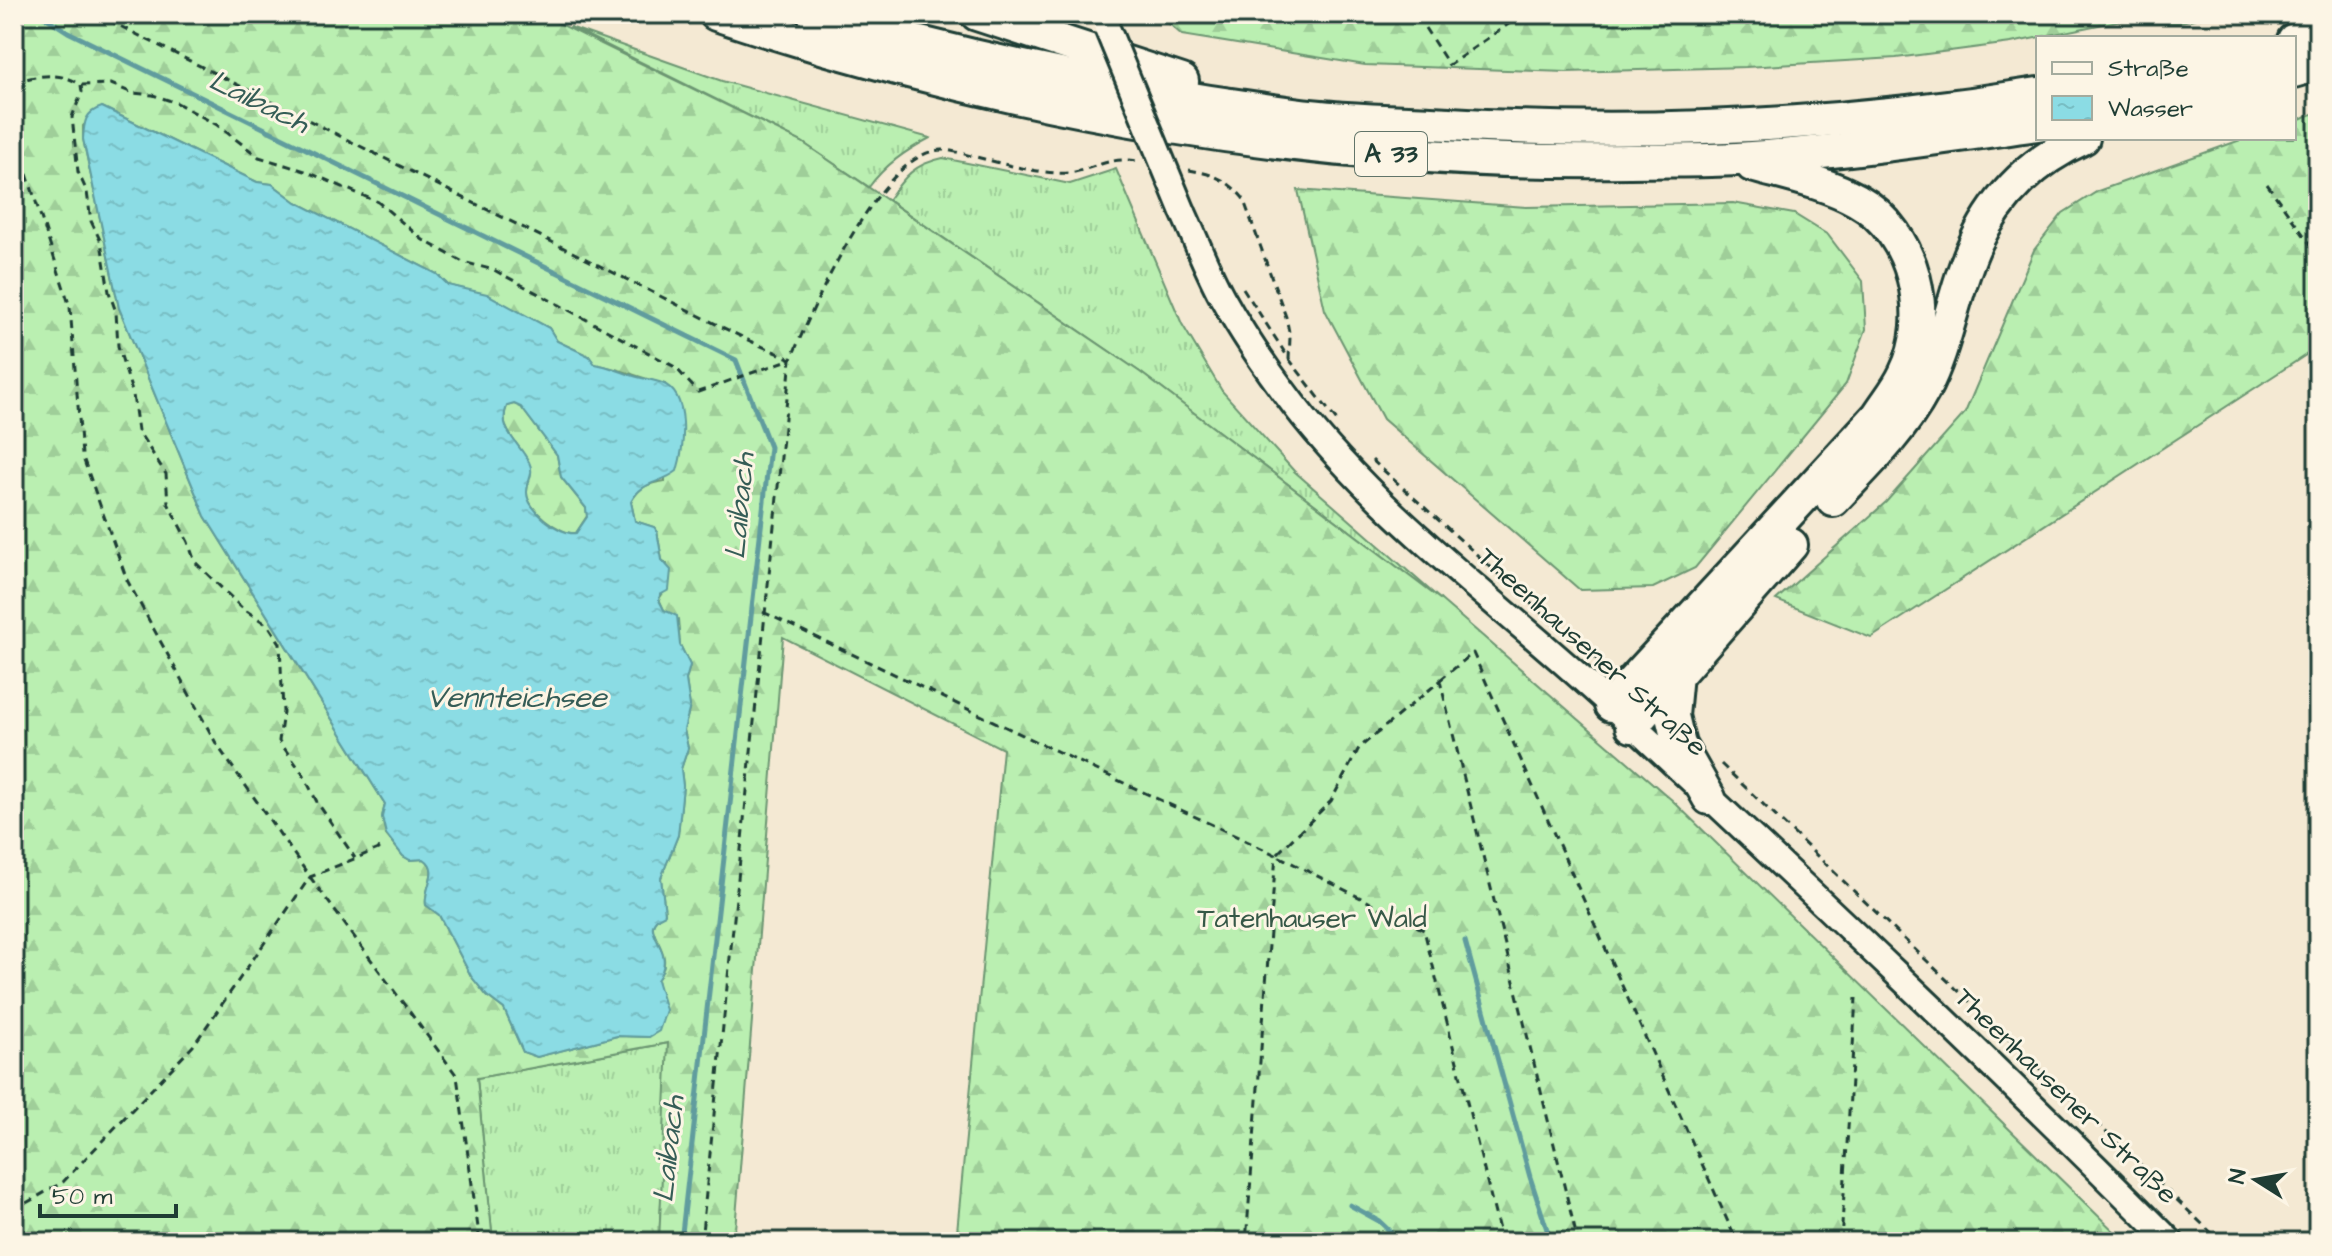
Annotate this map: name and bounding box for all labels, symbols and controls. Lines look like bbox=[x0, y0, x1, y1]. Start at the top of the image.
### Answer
legend bbox=[2036, 36, 2296, 140]
text: Straße bbox=[2108, 52, 2189, 86]
water label: Laibach bbox=[202, 60, 317, 145]
text: Wasser bbox=[2108, 92, 2193, 126]
road number: A 33 bbox=[1355, 132, 1427, 176]
water label: Laibach bbox=[714, 450, 766, 561]
street label: Theenhausener Straße bbox=[1469, 538, 1715, 766]
water label: Vennteichsee bbox=[427, 677, 608, 719]
park label: Tatenhauser Wald bbox=[1197, 899, 1427, 938]
street label: Theenhausener Straße bbox=[1946, 979, 2186, 1213]
water label: Laibach bbox=[643, 1093, 696, 1204]
north arrow bbox=[2216, 1140, 2296, 1220]
text: N bbox=[2221, 1167, 2254, 1186]
scale bar bbox=[40, 1168, 176, 1218]
text: 50 m bbox=[52, 1180, 113, 1214]

